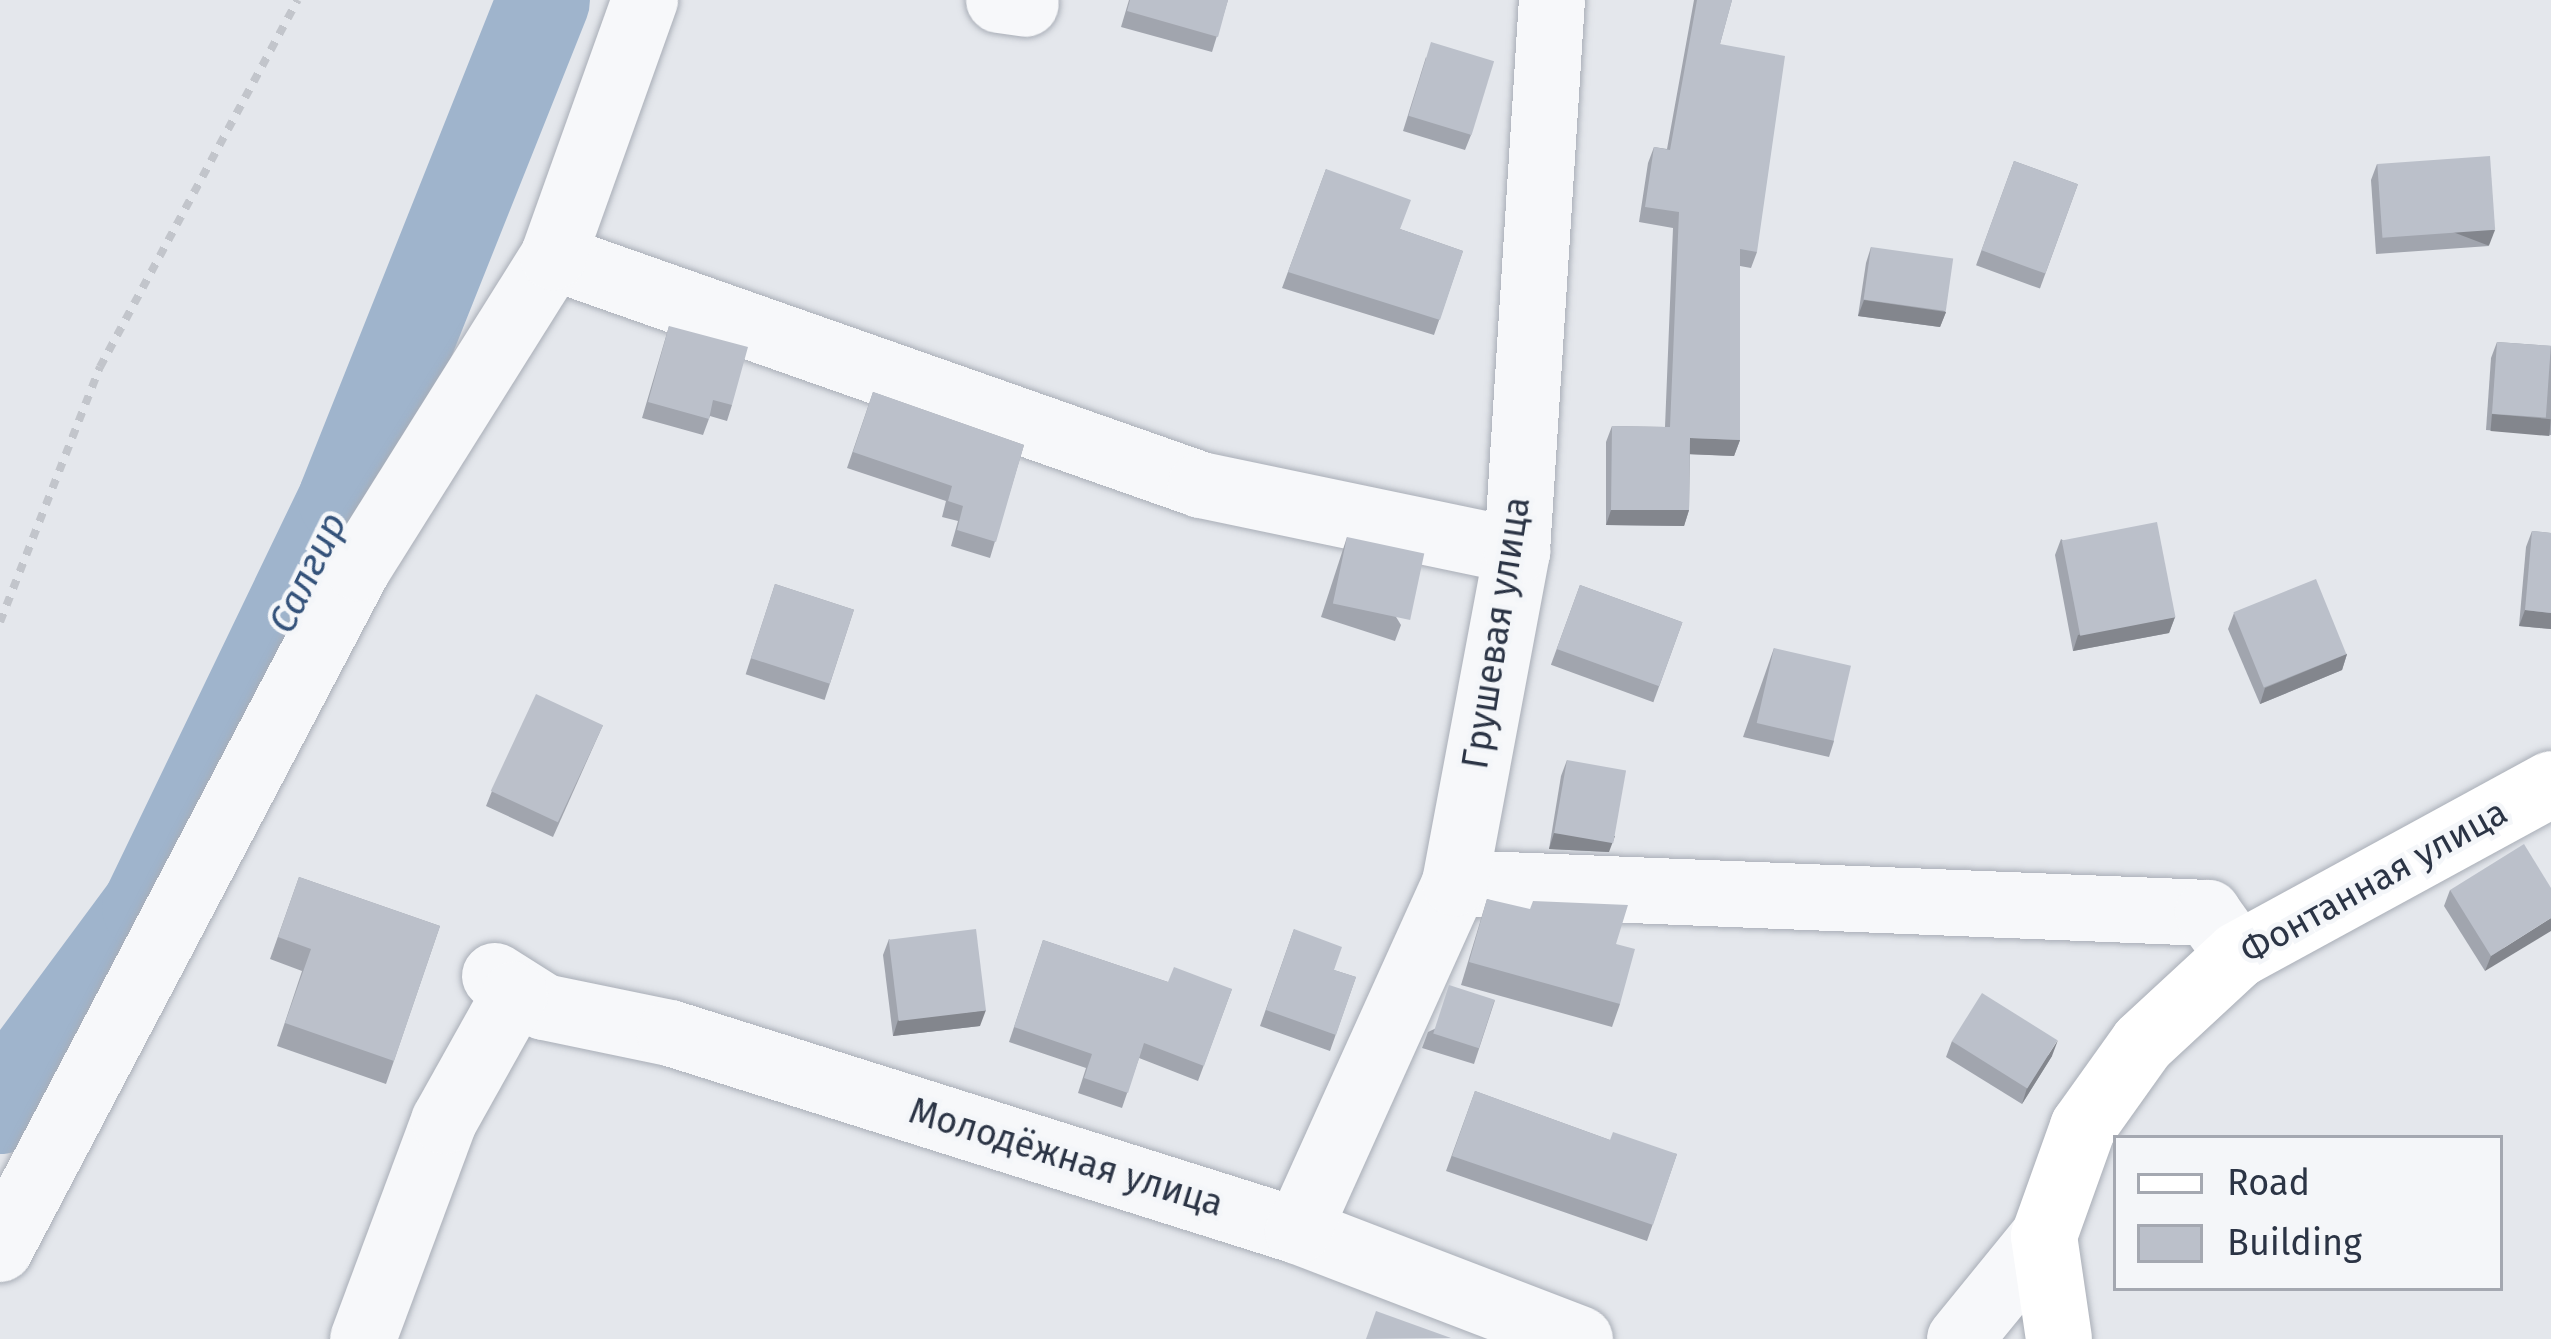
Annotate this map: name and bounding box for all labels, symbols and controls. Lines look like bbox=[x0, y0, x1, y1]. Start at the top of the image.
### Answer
street label: Грушевая улица bbox=[1454, 494, 1540, 772]
water label: Салгир bbox=[259, 505, 357, 641]
street label: Фонтанная улица bbox=[2233, 791, 2515, 973]
street label: Молодёжная улица bbox=[904, 1090, 1228, 1226]
legend bbox=[2113, 1135, 2503, 1291]
text: Road bbox=[2227, 1161, 2310, 1205]
text: Building bbox=[2227, 1221, 2362, 1265]

